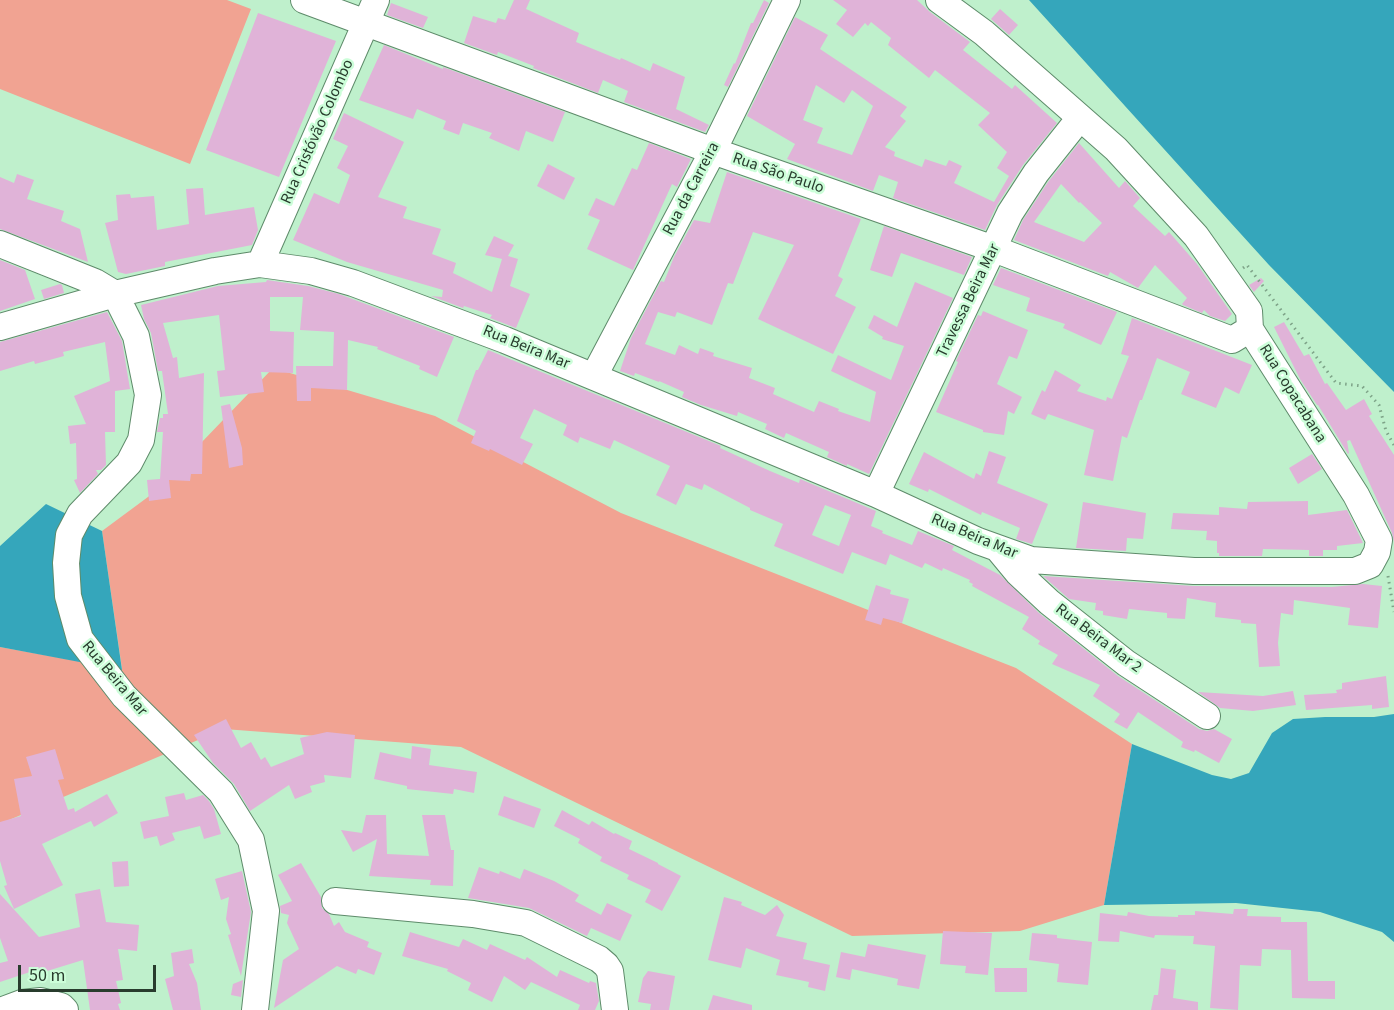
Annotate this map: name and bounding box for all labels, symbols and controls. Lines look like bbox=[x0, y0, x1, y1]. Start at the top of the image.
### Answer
street label: Rua Cristóvão Colombo bbox=[277, 57, 359, 207]
street label: Rua da Carreira bbox=[659, 139, 725, 239]
street label: Rua São Paulo bbox=[730, 149, 826, 199]
street label: Travessa Beira Mar bbox=[933, 241, 1005, 361]
street label: Rua Beira Mar bbox=[480, 322, 572, 374]
street label: Rua Copacabana bbox=[1254, 341, 1330, 447]
street label: Rua Beira Mar bbox=[928, 510, 1020, 564]
street label: Rua Beira Mar 2 bbox=[1051, 600, 1145, 678]
street label: Rua Beira Mar bbox=[77, 638, 151, 720]
scale bar bbox=[21, 953, 159, 991]
text: 50 m bbox=[29, 963, 65, 988]

